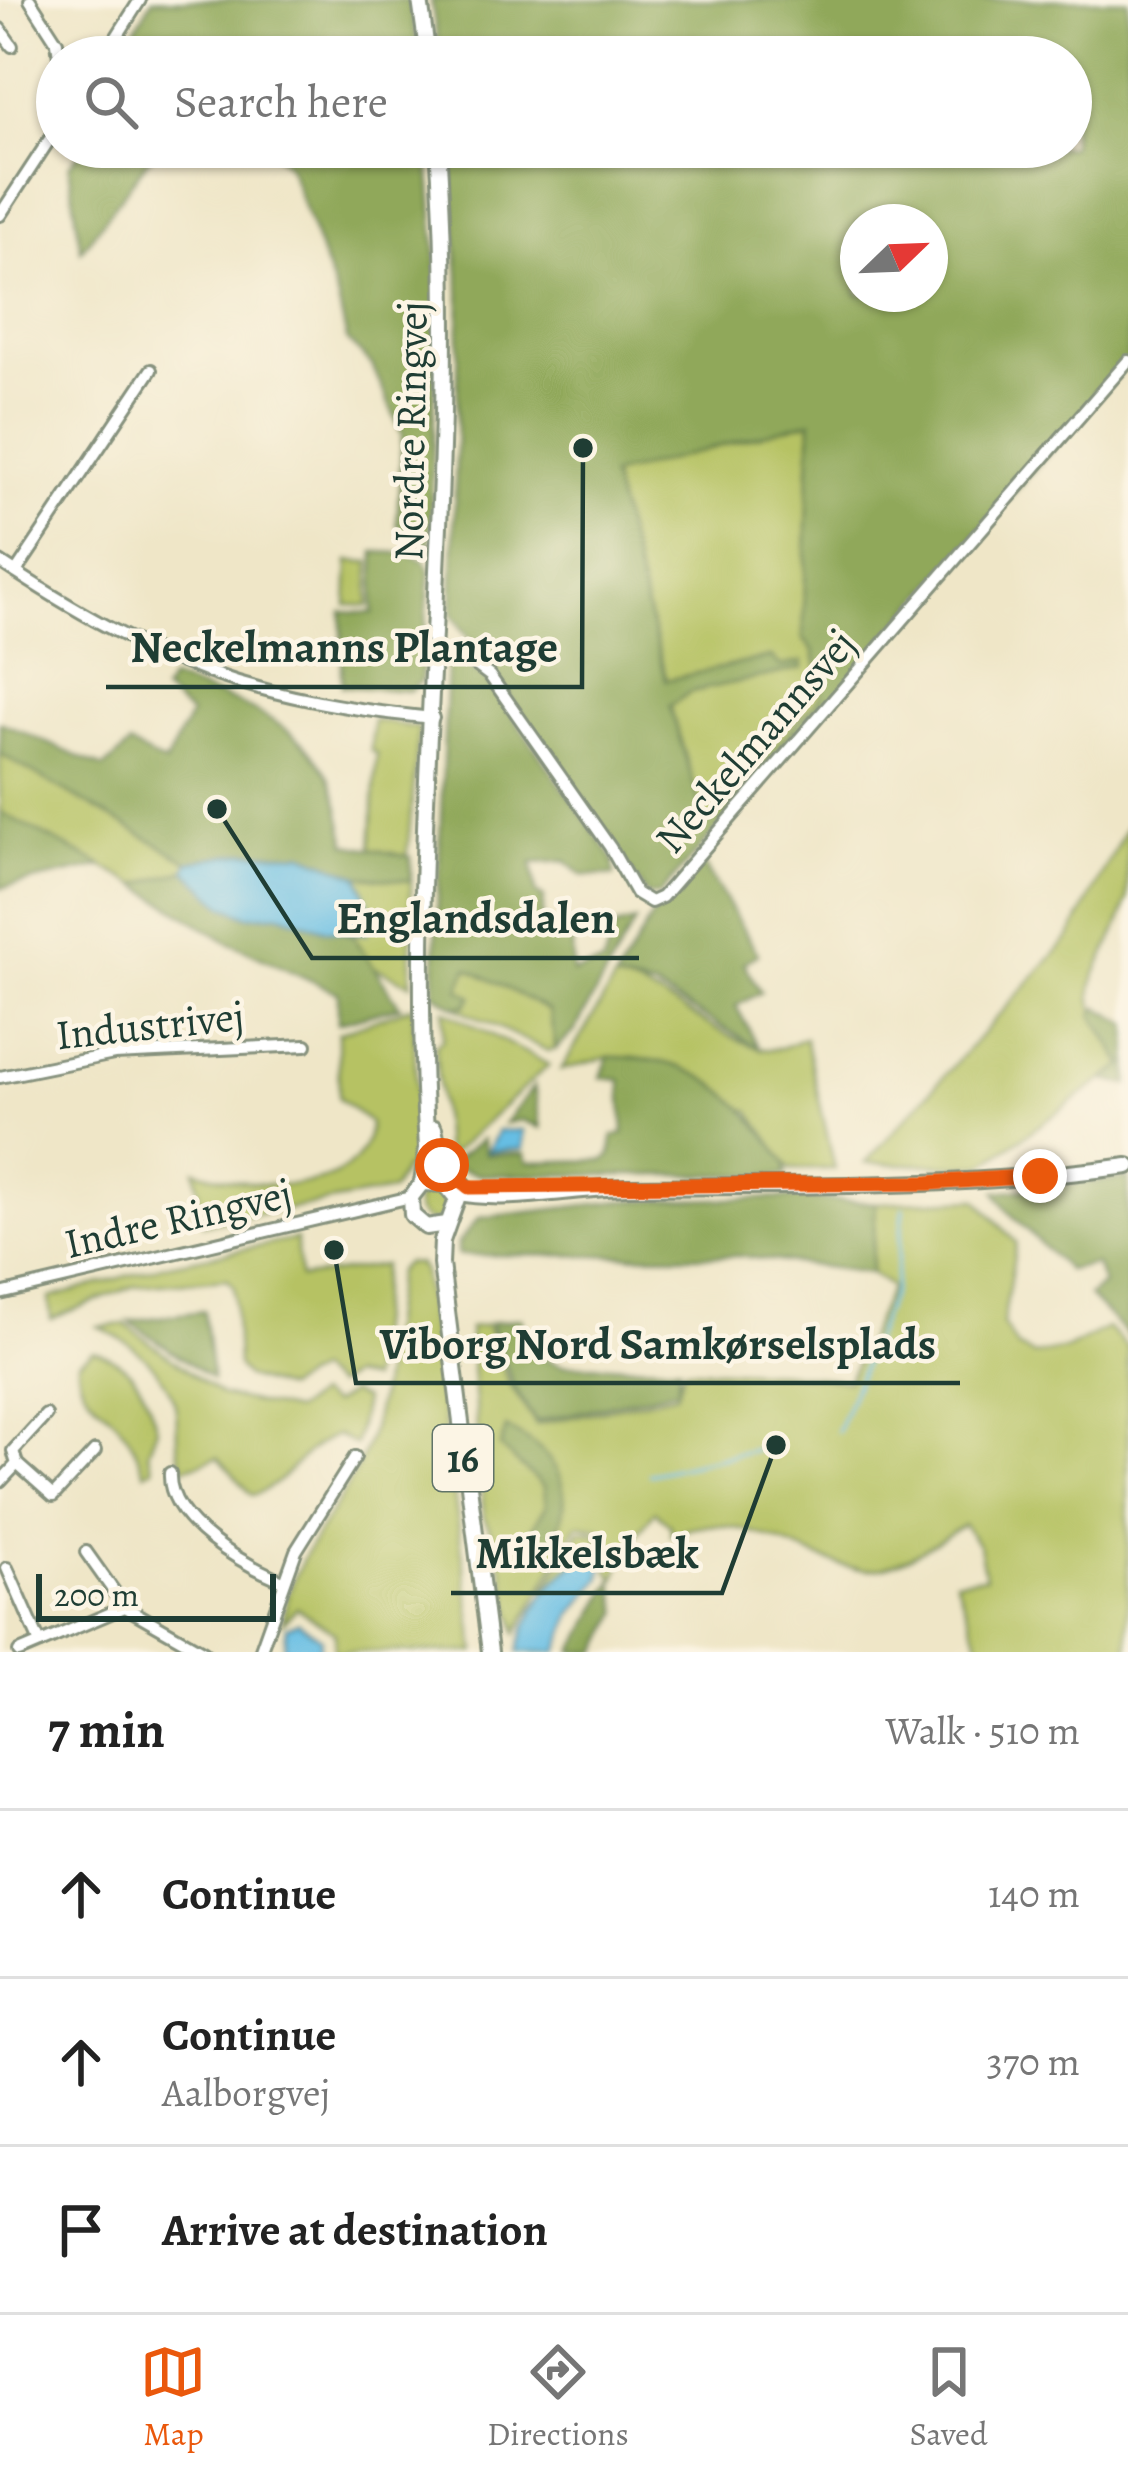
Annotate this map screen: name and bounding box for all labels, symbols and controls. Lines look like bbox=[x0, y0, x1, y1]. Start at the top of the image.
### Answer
search box bbox=[36, 36, 1092, 168]
icon: search bbox=[78, 69, 144, 135]
text: Search here bbox=[174, 71, 388, 133]
north arrow bbox=[840, 204, 948, 312]
street label: Nordre Ringvej bbox=[379, 301, 441, 561]
callout: Neckelmanns Plantage bbox=[106, 606, 582, 687]
text: Neckelmanns Plantage bbox=[130, 616, 558, 678]
street label: Neckelmannsvej bbox=[642, 617, 868, 865]
callout: Englandsdalen bbox=[312, 877, 639, 958]
text: Englandsdalen bbox=[336, 887, 616, 949]
street label: Industrivej bbox=[53, 987, 247, 1063]
route start bbox=[415, 1138, 469, 1192]
route end bbox=[1013, 1149, 1067, 1203]
street label: Indre Ringvej bbox=[59, 1164, 297, 1272]
callout: Viborg Nord Samkørselsplads bbox=[356, 1302, 960, 1383]
text: Viborg Nord Samkørselsplads bbox=[379, 1313, 936, 1375]
road number: 16 bbox=[433, 1425, 493, 1491]
callout: Mikkelsbæk bbox=[451, 1512, 722, 1593]
text: Mikkelsbæk bbox=[475, 1522, 700, 1584]
scale bar bbox=[36, 1568, 276, 1621]
text: 200 m bbox=[54, 1572, 139, 1617]
text: 7 min bbox=[48, 1695, 165, 1765]
text: Walk · 510 m bbox=[885, 1704, 1080, 1757]
icon: ahead bbox=[48, 1861, 114, 1927]
text: Continue bbox=[162, 1863, 336, 1925]
text: 140 m bbox=[988, 1867, 1080, 1920]
text: Continue bbox=[162, 2004, 336, 2066]
icon: ahead bbox=[48, 2029, 114, 2095]
text: 370 m bbox=[986, 2035, 1080, 2088]
text: Aalborgvej bbox=[162, 2066, 330, 2119]
icon: arrive bbox=[48, 2197, 114, 2263]
text: Arrive at destination bbox=[162, 2199, 548, 2261]
tab: Map bbox=[140, 2339, 206, 2456]
tab: Directions bbox=[487, 2339, 629, 2456]
tab: Saved bbox=[909, 2339, 988, 2456]

